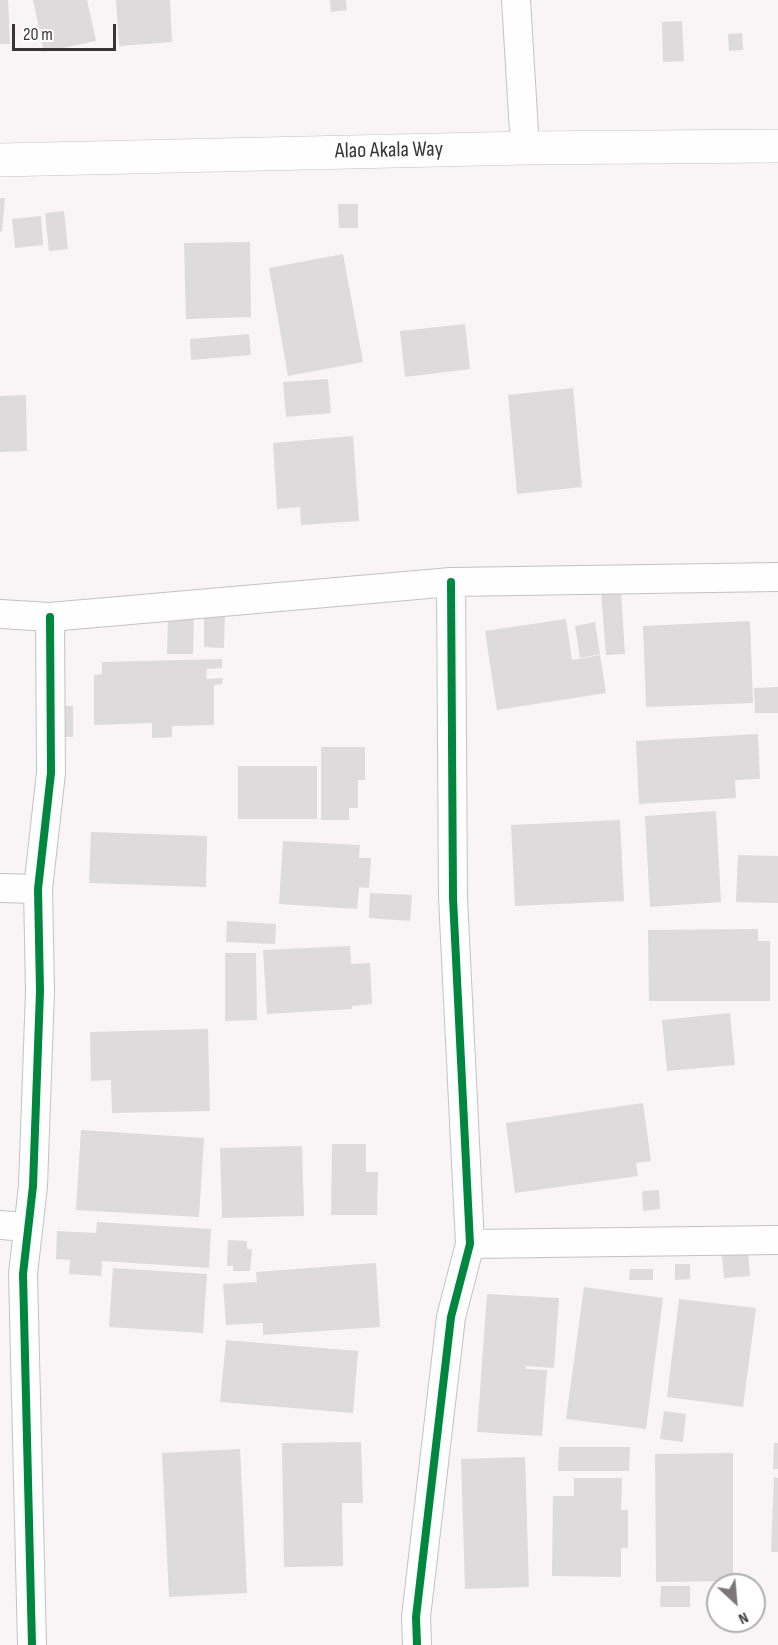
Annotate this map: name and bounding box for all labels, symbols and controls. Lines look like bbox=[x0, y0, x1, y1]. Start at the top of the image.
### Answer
scale bar bbox=[15, 12, 118, 50]
text: 20 m bbox=[23, 24, 53, 45]
street label: Alao Akala Way bbox=[335, 137, 443, 165]
north arrow bbox=[706, 1573, 766, 1633]
text: N bbox=[735, 1607, 751, 1628]

